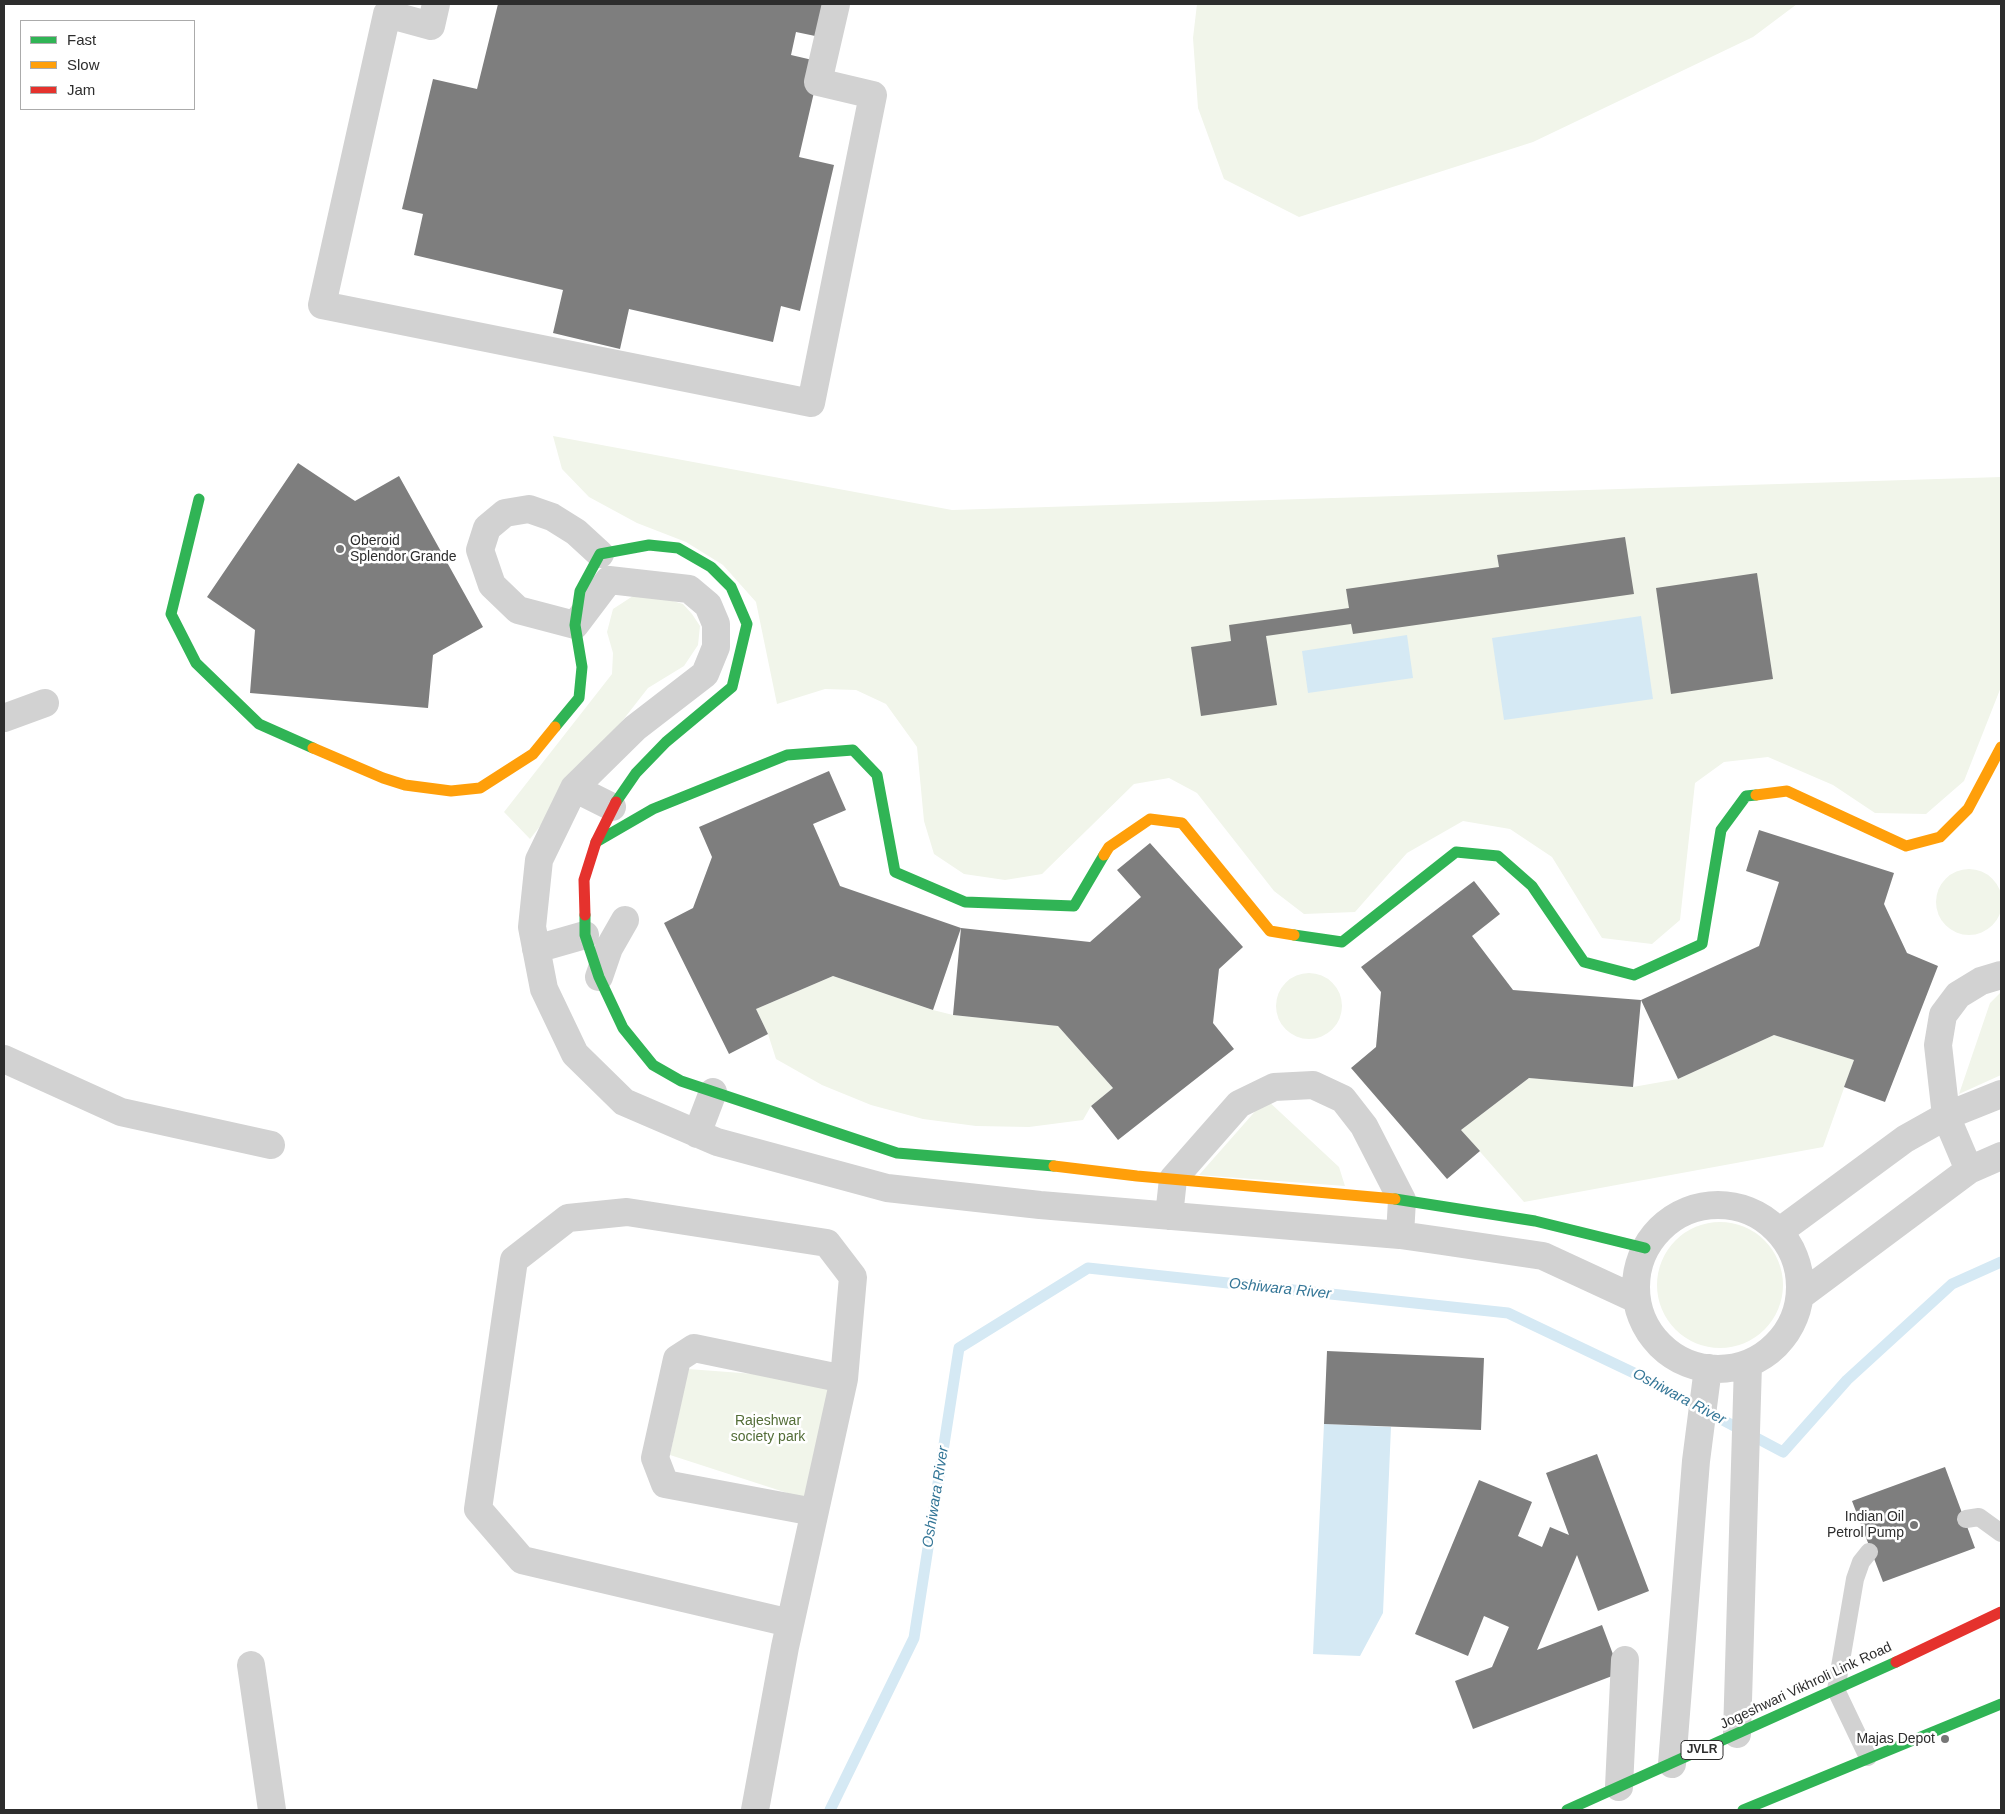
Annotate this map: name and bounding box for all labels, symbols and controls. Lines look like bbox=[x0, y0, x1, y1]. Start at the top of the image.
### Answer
legend bbox=[20, 20, 195, 110]
text: Fast bbox=[67, 31, 96, 48]
text: Slow bbox=[67, 56, 100, 73]
text: Jam bbox=[67, 81, 95, 98]
place label: Oberoid Splendor Grande bbox=[350, 533, 457, 566]
marker: Oberoid Splendor Grande bbox=[334, 543, 346, 555]
water label: Oshiwara River bbox=[1228, 1275, 1332, 1303]
water label: Oshiwara River bbox=[1630, 1365, 1728, 1429]
park label: Rajeshwar society park bbox=[731, 1413, 805, 1445]
water label: Oshiwara River bbox=[919, 1445, 953, 1549]
place label: Indian Oil Petrol Pump bbox=[1827, 1509, 1904, 1541]
marker: Indian Oil Petrol Pump bbox=[1908, 1519, 1920, 1531]
street label: Jogeshwari Vikhroli Link Road bbox=[1718, 1639, 1894, 1733]
place label: Majas Depot bbox=[1856, 1731, 1935, 1747]
marker: Majas Depot bbox=[1939, 1733, 1951, 1745]
road number: JVLR bbox=[1681, 1740, 1723, 1760]

